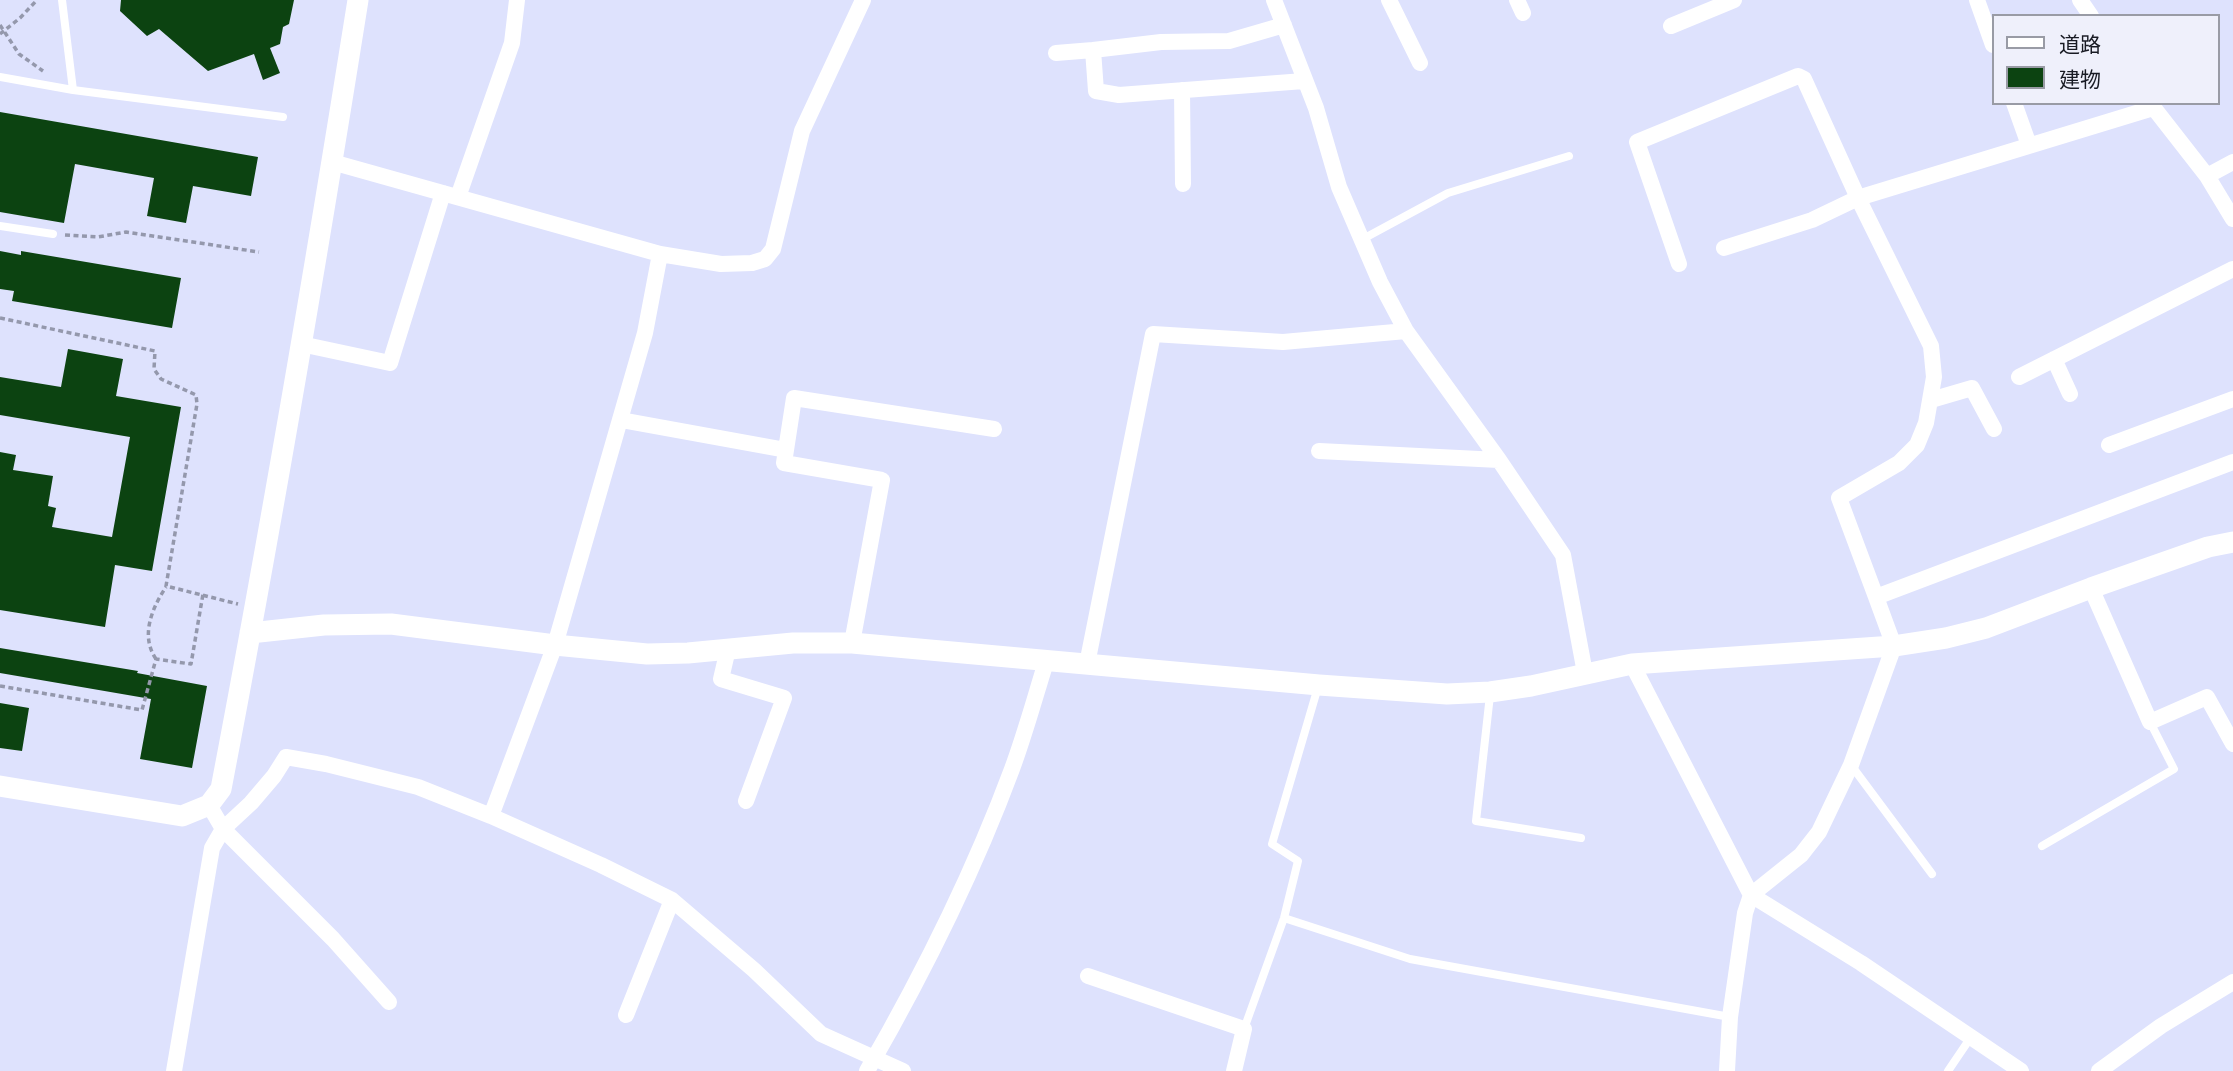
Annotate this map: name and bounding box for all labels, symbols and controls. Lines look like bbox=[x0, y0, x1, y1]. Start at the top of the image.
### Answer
legend bbox=[1992, 14, 2219, 105]
text: 道路 bbox=[2059, 31, 2101, 58]
text: 建物 bbox=[2059, 66, 2101, 93]

